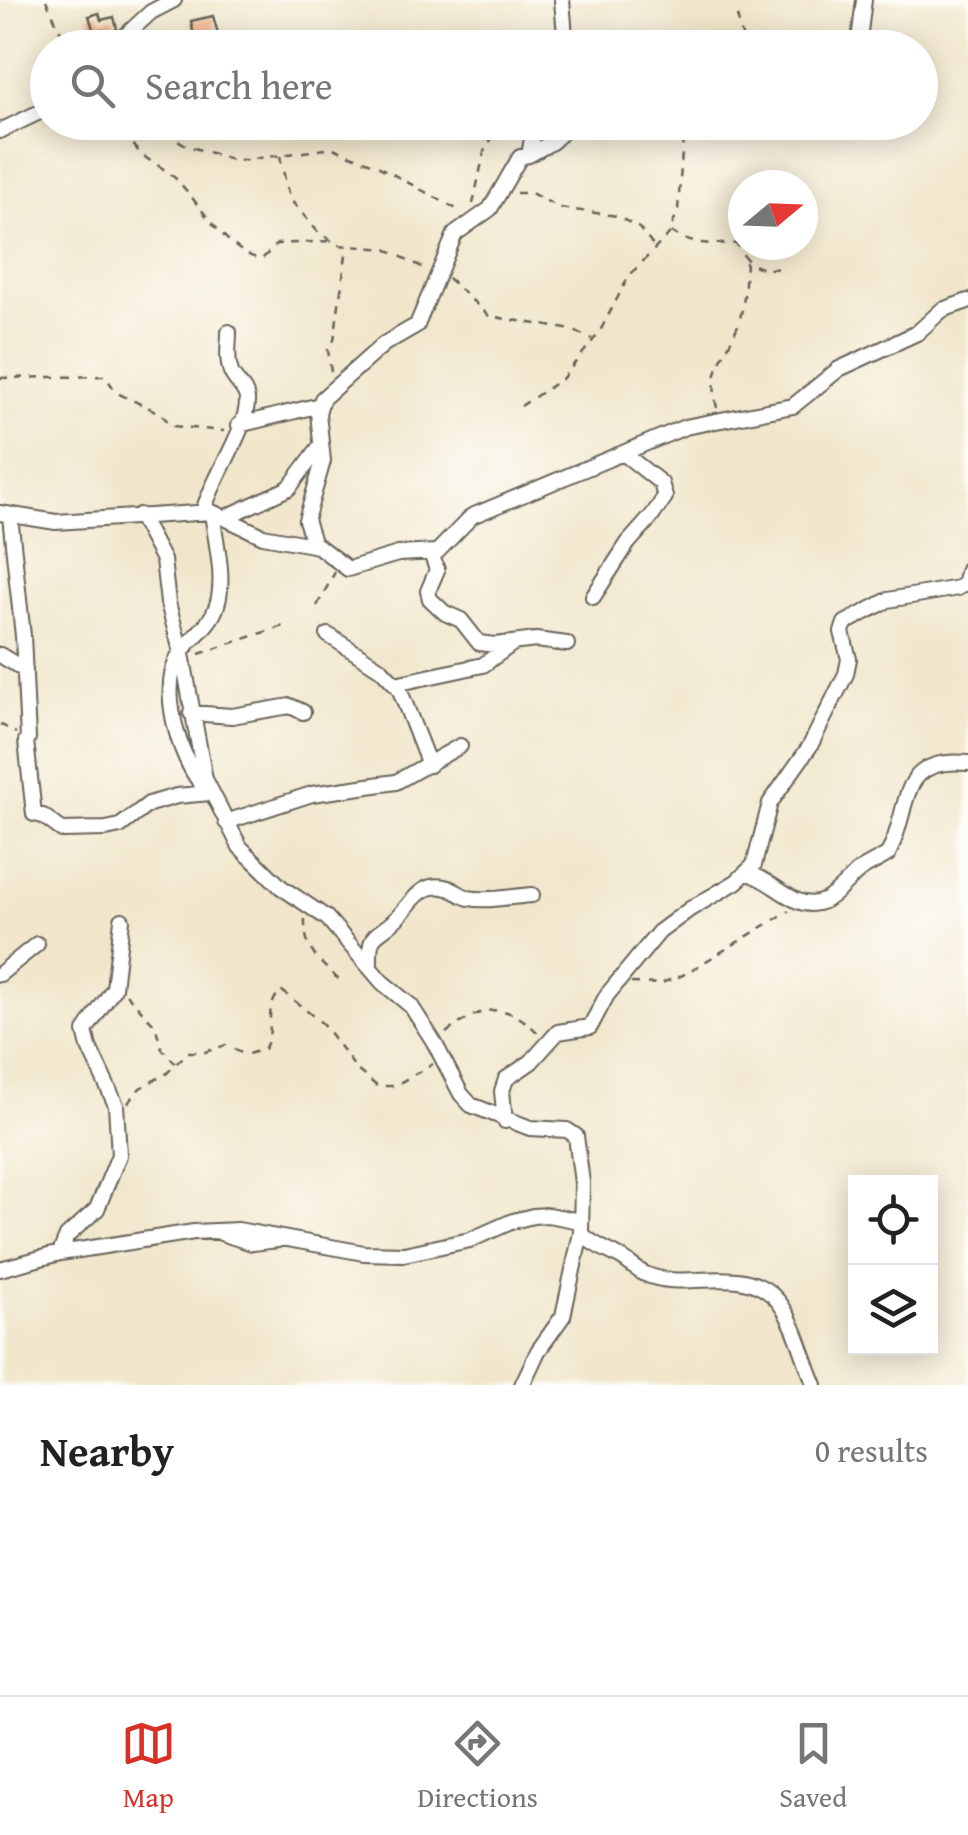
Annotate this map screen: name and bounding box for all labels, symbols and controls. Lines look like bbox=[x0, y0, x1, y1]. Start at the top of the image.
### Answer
search box bbox=[30, 30, 938, 140]
text: Search here bbox=[145, 57, 333, 113]
icon: search bbox=[65, 58, 120, 113]
north arrow bbox=[728, 170, 818, 260]
map controls bbox=[848, 1175, 938, 1355]
button: locate bbox=[848, 1175, 938, 1265]
button: layers bbox=[848, 1265, 938, 1355]
text: Nearby bbox=[40, 1420, 174, 1481]
text: 0 results bbox=[815, 1427, 928, 1474]
tab: Map bbox=[121, 1716, 176, 1817]
tab: Directions bbox=[417, 1716, 538, 1817]
tab: Saved bbox=[779, 1716, 847, 1817]

